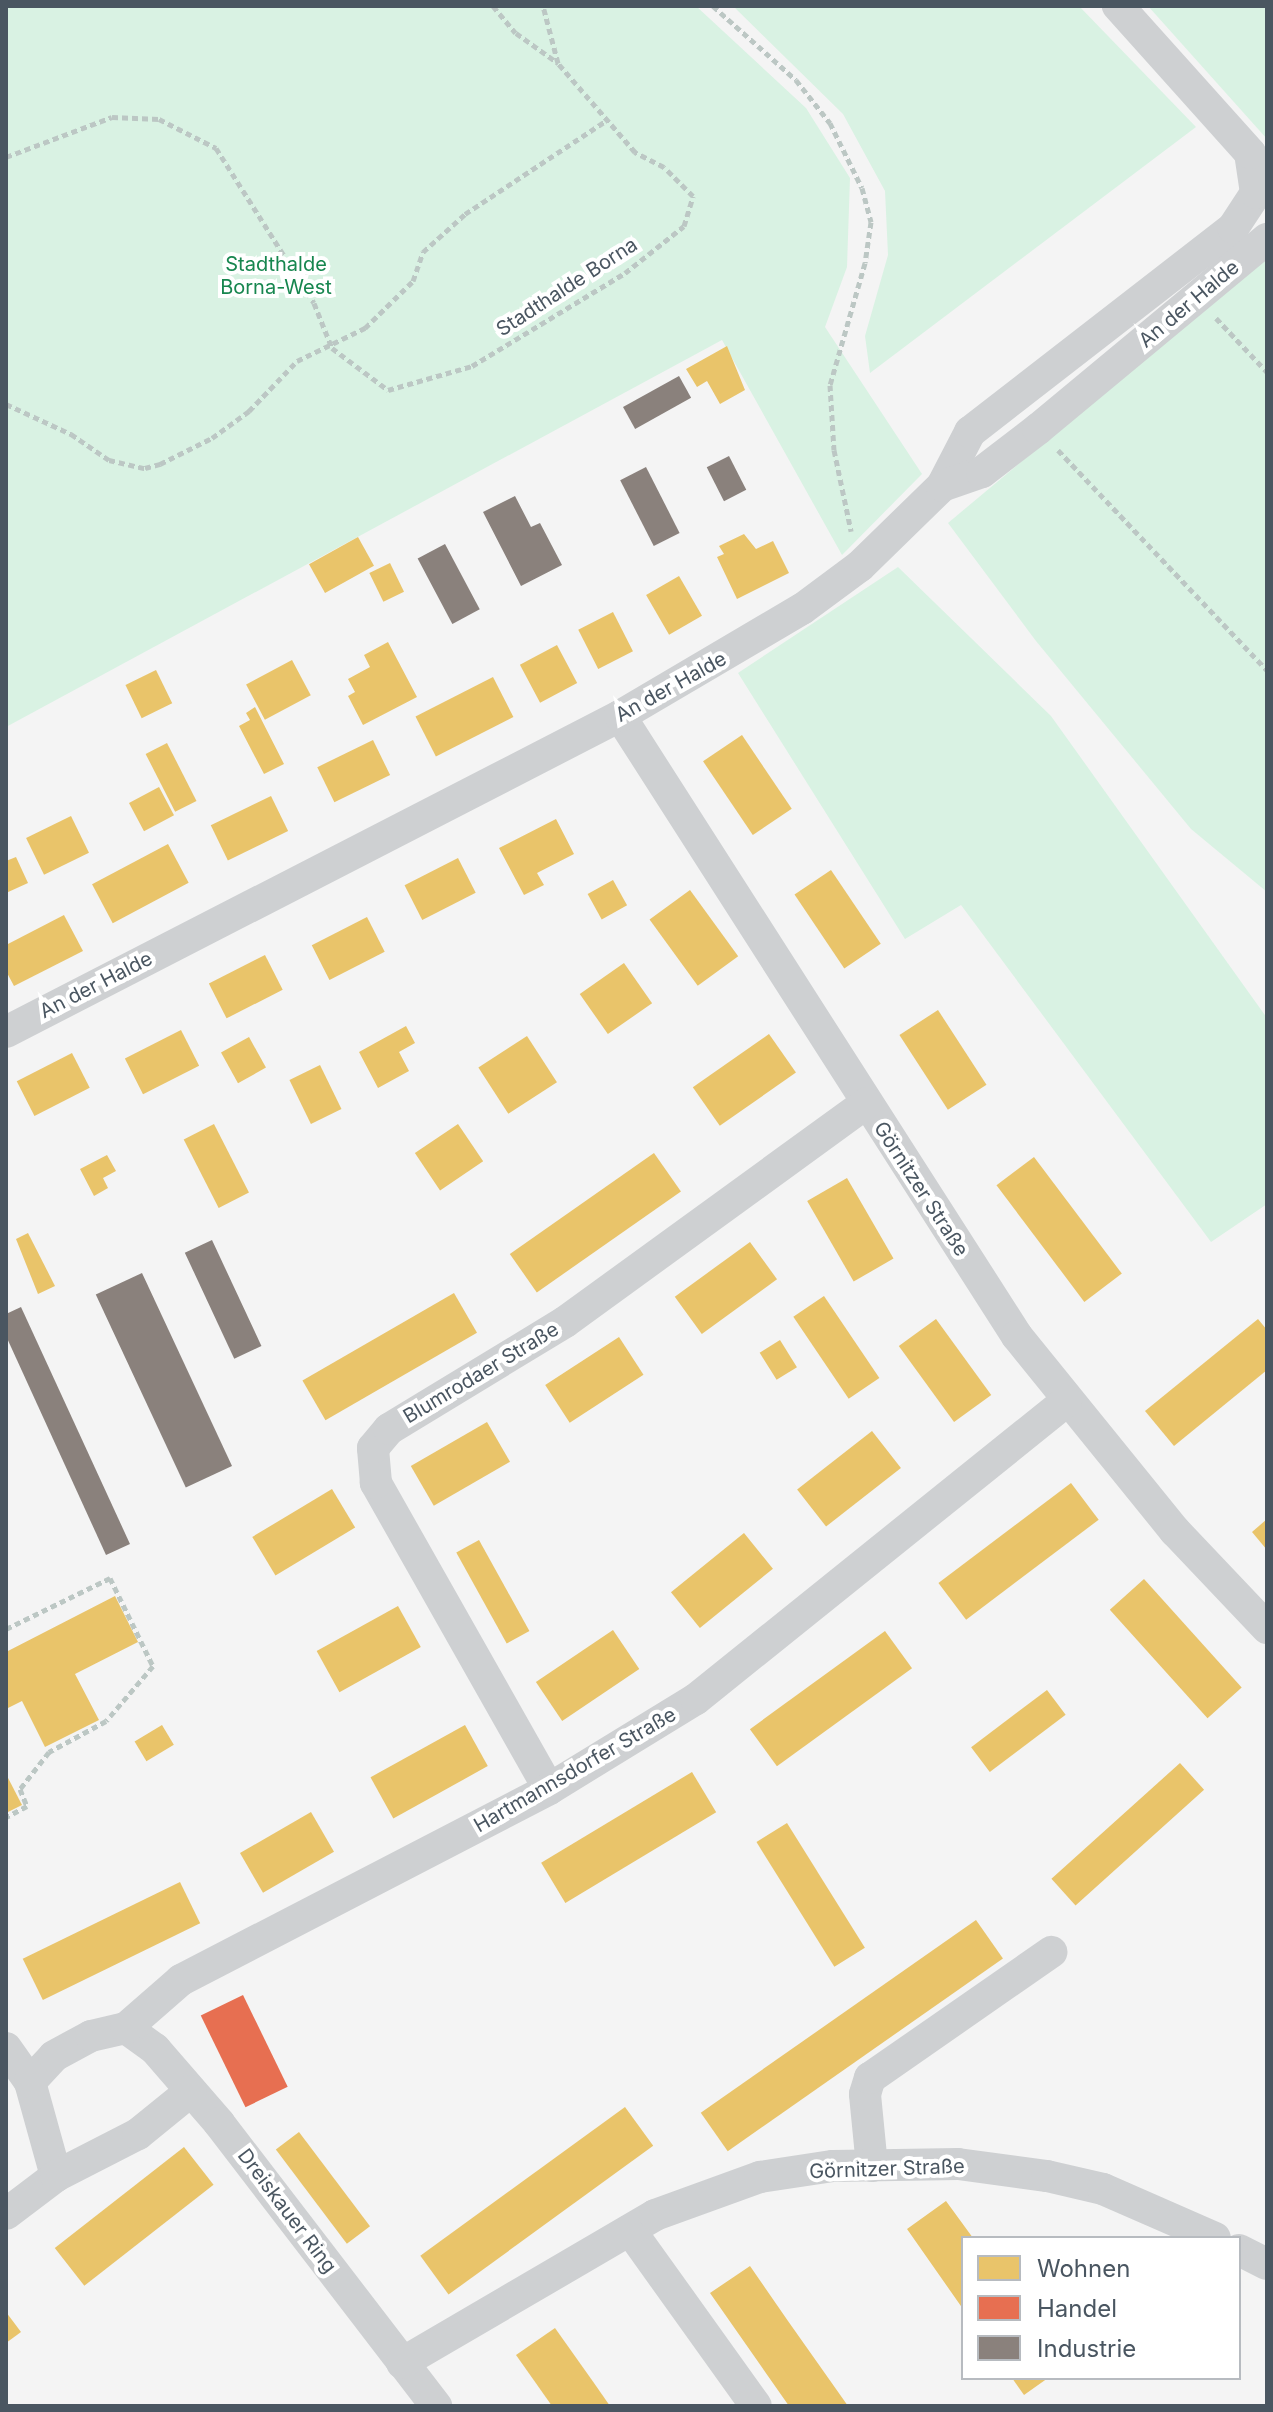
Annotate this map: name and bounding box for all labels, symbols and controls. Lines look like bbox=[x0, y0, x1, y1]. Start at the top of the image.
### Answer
street label: Stadthalde Borna bbox=[492, 232, 642, 342]
park label: Stadthalde Borna-West bbox=[220, 252, 332, 299]
street label: An der Halde bbox=[1134, 255, 1244, 353]
street label: An der Halde bbox=[611, 647, 731, 727]
street label: An der Halde bbox=[36, 946, 156, 1024]
street label: Görnitzer Straße bbox=[869, 1117, 973, 1261]
street label: Blumrodaer Straße bbox=[399, 1317, 563, 1429]
street label: Hartmannsdorfer Straße bbox=[470, 1702, 680, 1838]
street label: Dreiskauer Ring bbox=[232, 2144, 342, 2278]
street label: Görnitzer Straße bbox=[809, 2154, 965, 2184]
legend bbox=[961, 2236, 1241, 2380]
text: Wohnen bbox=[1037, 2254, 1130, 2283]
text: Handel bbox=[1037, 2294, 1117, 2323]
text: Industrie bbox=[1037, 2334, 1136, 2363]

